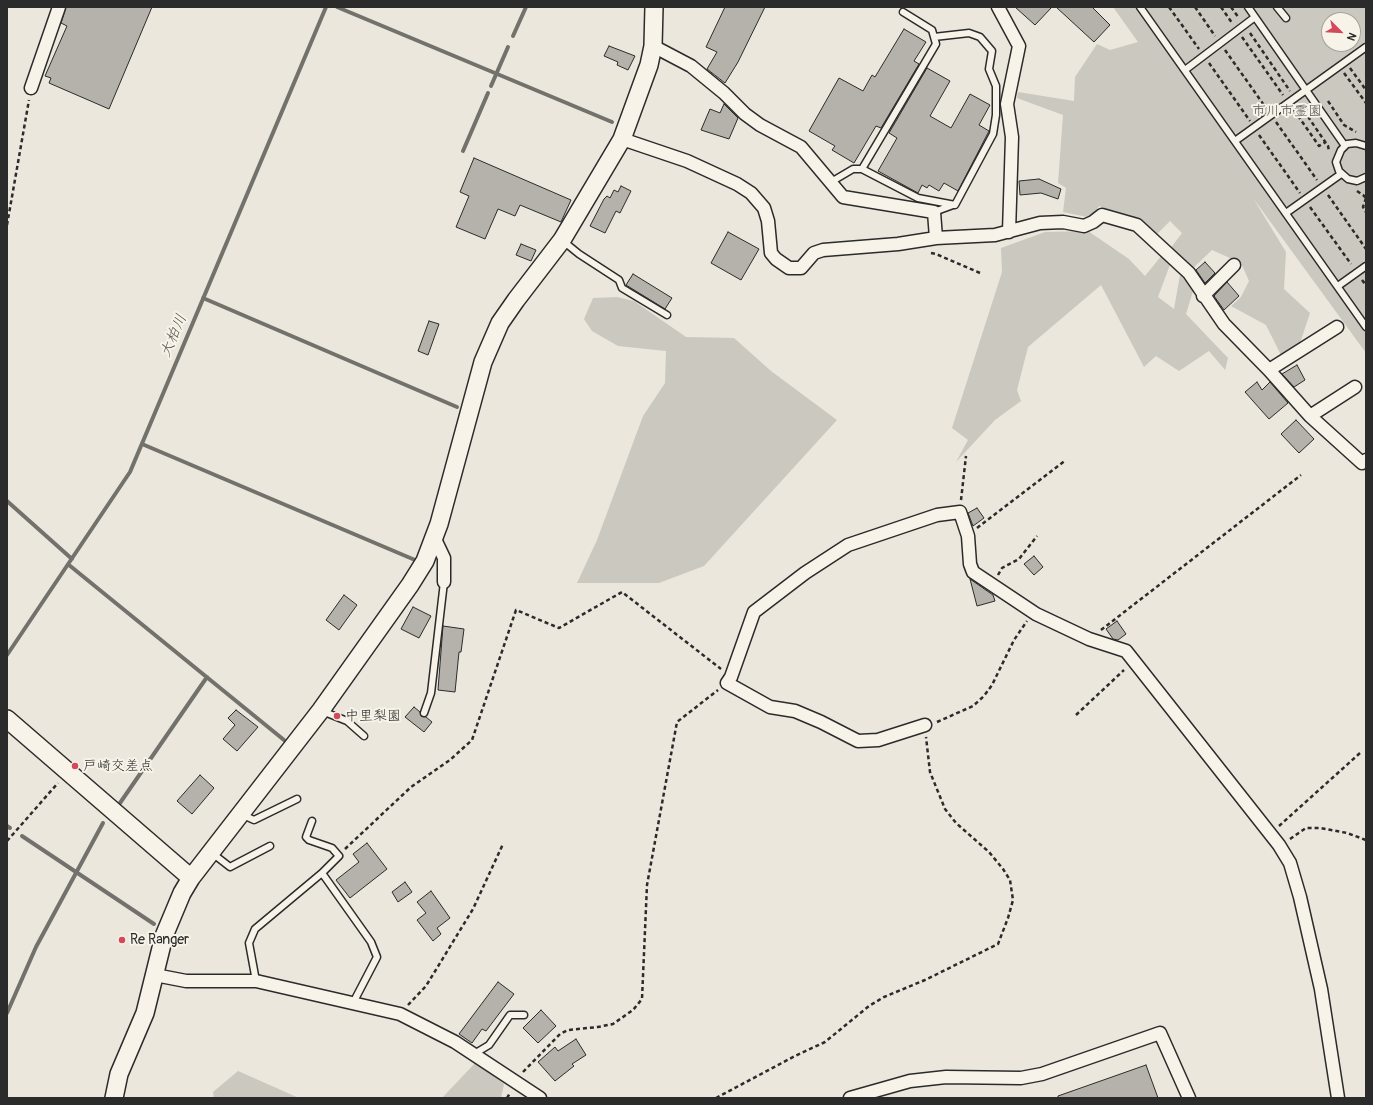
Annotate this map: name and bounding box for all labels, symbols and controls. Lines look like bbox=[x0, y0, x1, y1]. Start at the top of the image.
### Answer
north arrow bbox=[1321, 12, 1361, 52]
text: N bbox=[1344, 31, 1359, 43]
park label: 市川市霊園 bbox=[1252, 103, 1322, 119]
water label: 大柏川 bbox=[157, 312, 191, 360]
place label: 中里梨園 bbox=[345, 708, 401, 724]
marker: 中里梨園 bbox=[332, 711, 342, 721]
place label: 戸崎交差点 bbox=[83, 758, 153, 774]
marker: 戸崎交差点 bbox=[70, 761, 80, 771]
place label: Re Ranger bbox=[130, 932, 189, 948]
marker: Re Ranger bbox=[117, 935, 127, 945]

